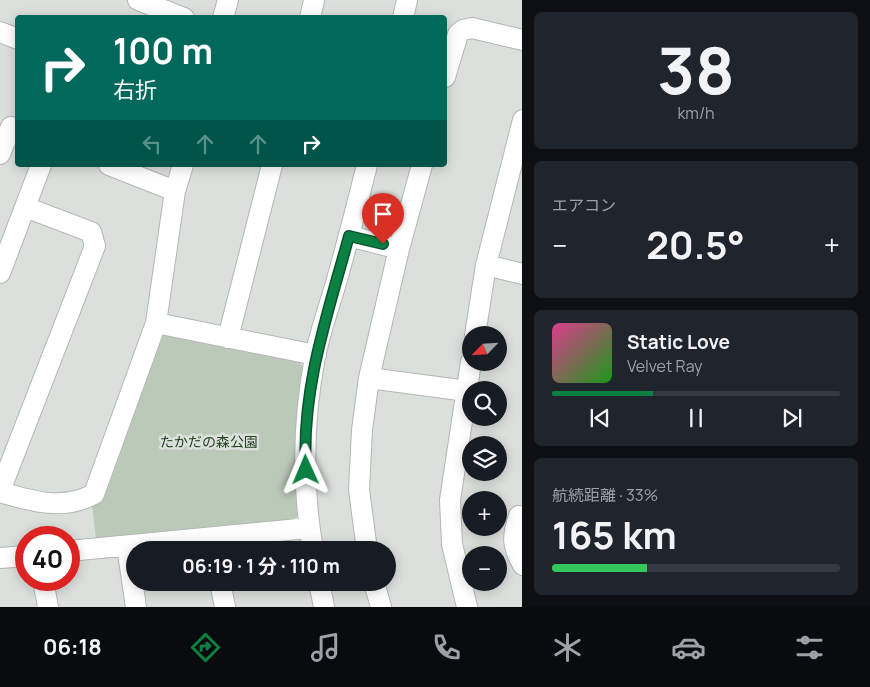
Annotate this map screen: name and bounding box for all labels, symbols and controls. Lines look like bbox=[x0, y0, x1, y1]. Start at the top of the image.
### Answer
text: 38 bbox=[657, 25, 735, 114]
text: 100 m bbox=[113, 27, 213, 75]
icon: right bbox=[30, 35, 95, 100]
text: 右折 bbox=[113, 75, 157, 105]
text: km/h bbox=[677, 102, 715, 124]
icon: left bbox=[138, 130, 166, 158]
icon: ahead bbox=[191, 130, 219, 158]
icon: ahead bbox=[244, 130, 272, 158]
icon: right bbox=[297, 130, 325, 158]
pin bbox=[362, 193, 404, 244]
text: エアコン bbox=[552, 194, 616, 216]
icon: arrive bbox=[369, 200, 397, 228]
text: 20.5° bbox=[646, 218, 745, 270]
text: − bbox=[552, 226, 567, 264]
text: + bbox=[824, 226, 840, 264]
north arrow bbox=[462, 326, 508, 371]
map controls bbox=[462, 326, 507, 591]
text: Static Love bbox=[627, 329, 730, 355]
text: Velvet Ray bbox=[627, 355, 703, 377]
button: search bbox=[462, 381, 507, 426]
icon: previous bbox=[586, 404, 614, 432]
icon: pause bbox=[682, 404, 710, 432]
icon: next bbox=[778, 404, 806, 432]
park label: たかだの森公園 bbox=[160, 432, 258, 451]
button: layers bbox=[462, 436, 507, 481]
position arrow bbox=[279, 443, 331, 495]
text: 航続距離 · 33% bbox=[552, 484, 658, 506]
button: + bbox=[462, 491, 507, 536]
text: 165 km bbox=[552, 508, 677, 560]
speed limit sign: 40 bbox=[15, 526, 80, 591]
button: − bbox=[462, 546, 507, 591]
text: 06:19 · 1 分 · 110 m bbox=[182, 553, 340, 579]
icon: directions bbox=[188, 630, 223, 665]
icon: music bbox=[308, 630, 343, 665]
icon: phone bbox=[429, 630, 464, 665]
icon: climate bbox=[550, 630, 585, 665]
icon: car bbox=[671, 630, 706, 665]
icon: filters bbox=[792, 630, 827, 665]
text: 06:18 bbox=[43, 632, 102, 662]

